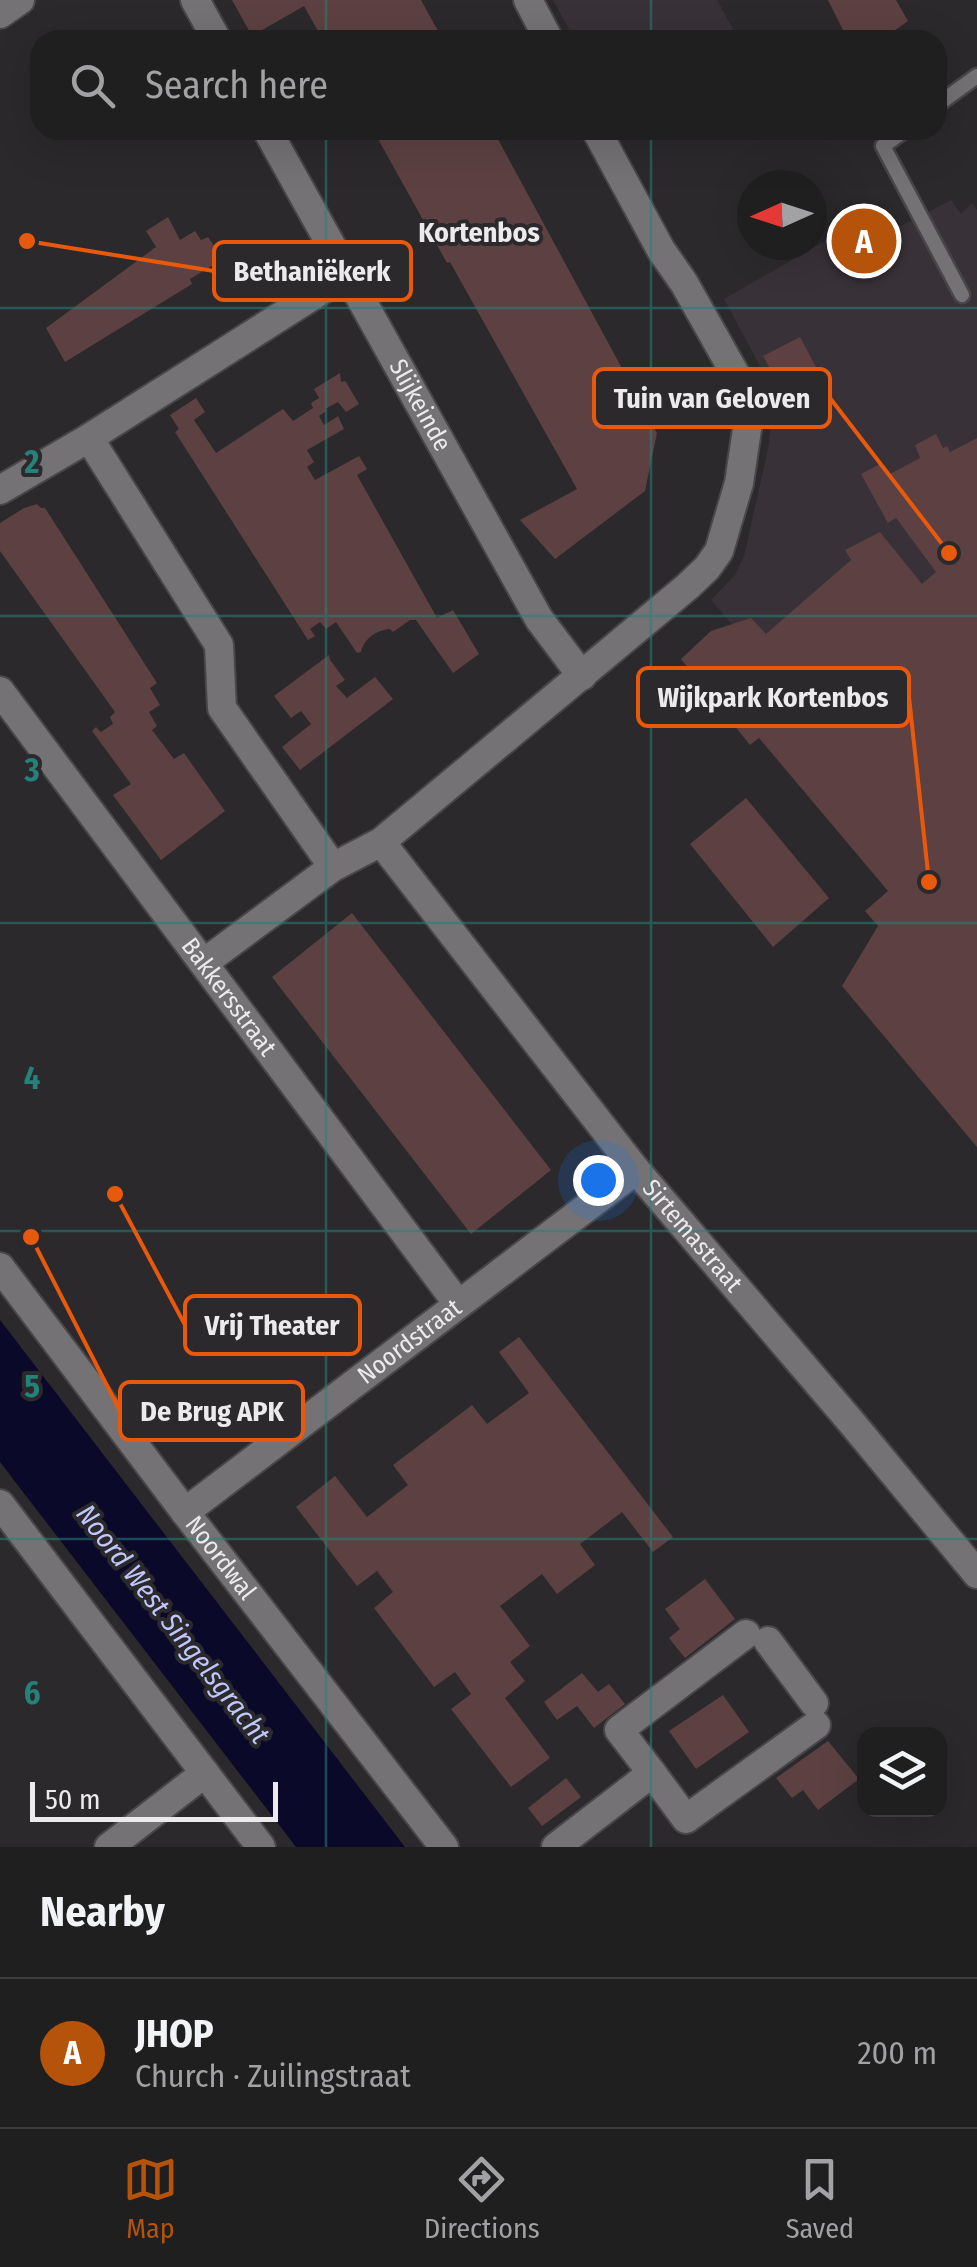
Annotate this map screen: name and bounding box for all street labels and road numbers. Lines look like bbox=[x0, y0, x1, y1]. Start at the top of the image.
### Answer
street label: Slijkeinde bbox=[383, 354, 458, 457]
street label: Bakkersstraat bbox=[175, 932, 283, 1063]
street label: Sirtemastraat bbox=[636, 1173, 749, 1299]
street label: Noordstraat bbox=[352, 1292, 468, 1391]
street label: Noordwal bbox=[179, 1510, 262, 1606]

